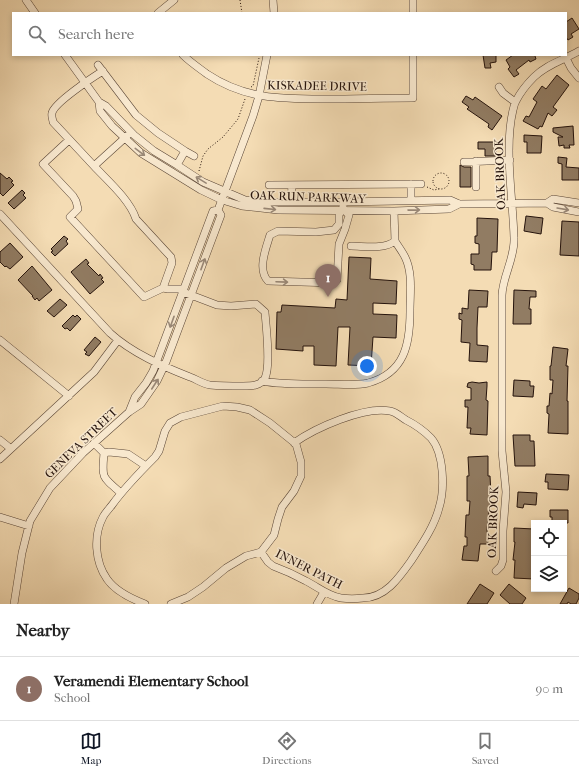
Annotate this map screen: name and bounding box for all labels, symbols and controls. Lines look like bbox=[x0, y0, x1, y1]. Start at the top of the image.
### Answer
search box bbox=[12, 12, 567, 56]
icon: search bbox=[26, 23, 48, 45]
text: Search here bbox=[58, 25, 134, 43]
street label: KISKADEE DRIVE bbox=[267, 78, 367, 94]
street label: OAK BROOK bbox=[492, 136, 508, 210]
one-way arrow bbox=[135, 147, 146, 156]
one-way arrow bbox=[196, 176, 207, 184]
street label: OAK RUN PARKWAY bbox=[250, 188, 367, 206]
one-way arrow bbox=[263, 205, 276, 213]
one-way arrow bbox=[556, 205, 569, 213]
one-way arrow bbox=[407, 206, 420, 214]
one-way arrow bbox=[199, 258, 207, 270]
pin: 1 bbox=[315, 264, 341, 297]
one-way arrow bbox=[275, 278, 288, 286]
one-way arrow bbox=[167, 315, 175, 327]
your location bbox=[357, 356, 377, 376]
one-way arrow bbox=[151, 378, 159, 390]
street label: GENEVA STREET bbox=[42, 404, 121, 481]
street label: OAK BROOK bbox=[485, 484, 501, 558]
map controls bbox=[531, 520, 567, 592]
button: locate bbox=[531, 520, 567, 556]
street label: INNER PATH bbox=[273, 546, 345, 592]
button: layers bbox=[531, 556, 567, 592]
text: Nearby bbox=[16, 620, 70, 640]
text: Veramendi Elementary School bbox=[54, 672, 249, 690]
text: 1 bbox=[27, 681, 31, 696]
text: 90 m bbox=[535, 681, 563, 696]
text: School bbox=[54, 690, 90, 705]
tab: Map bbox=[80, 730, 102, 767]
tab: Directions bbox=[262, 730, 312, 767]
tab: Saved bbox=[472, 730, 499, 767]

